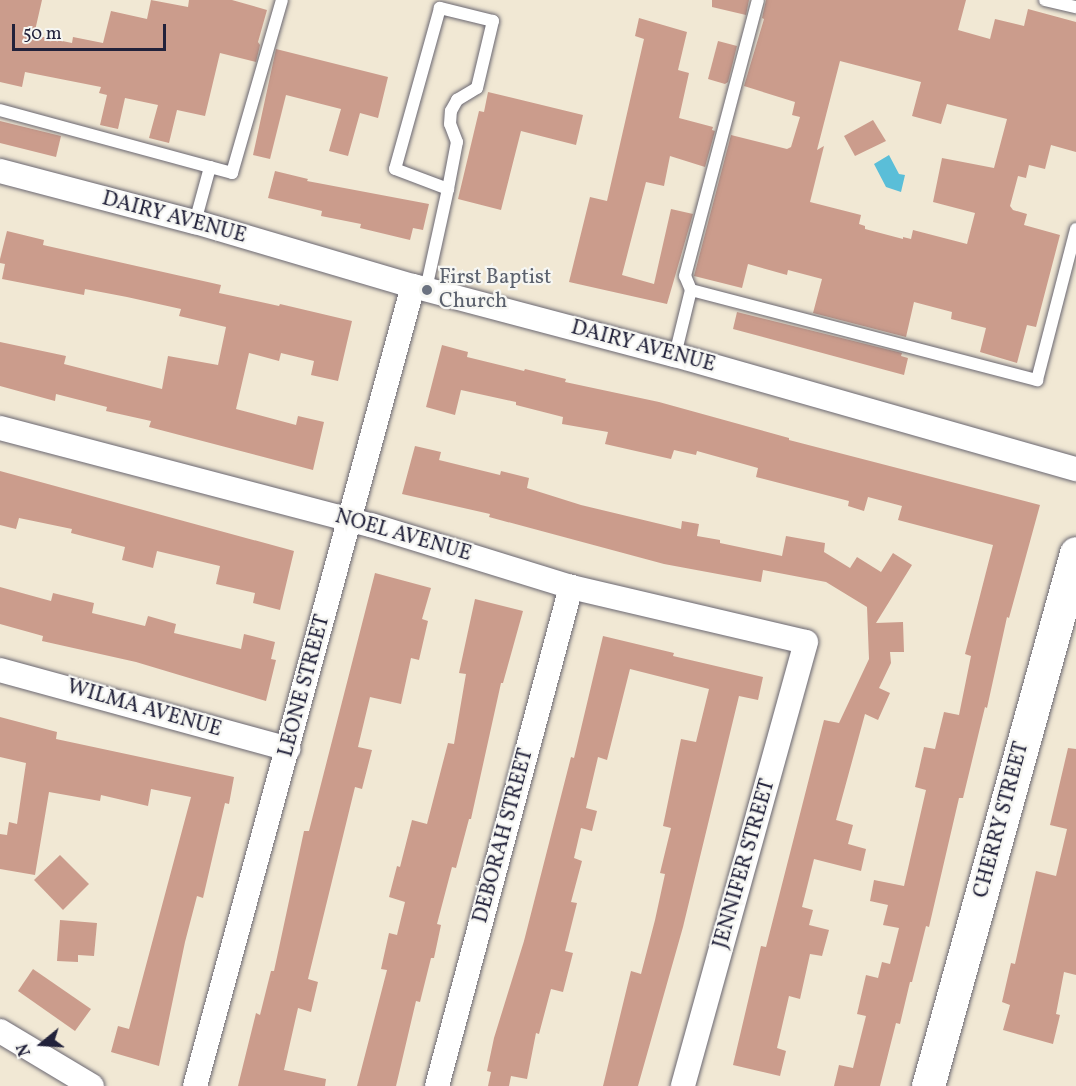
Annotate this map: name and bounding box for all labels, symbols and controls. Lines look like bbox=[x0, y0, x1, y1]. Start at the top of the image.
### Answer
scale bar bbox=[15, 12, 170, 50]
text: 50 m bbox=[23, 22, 62, 47]
street label: DAIRY AVENUE bbox=[99, 187, 249, 249]
place label: First Baptist Church bbox=[439, 265, 551, 315]
marker: First Baptist Church bbox=[420, 283, 434, 297]
street label: DAIRY AVENUE bbox=[568, 316, 718, 378]
street label: NOEL AVENUE bbox=[332, 505, 474, 567]
street label: LEONE STREET bbox=[274, 612, 336, 760]
street label: WILMA AVENUE bbox=[64, 675, 224, 743]
street label: CHERRY STREET bbox=[969, 739, 1035, 901]
street label: DEBORAH STREET bbox=[469, 746, 539, 926]
street label: JENNIFER STREET bbox=[709, 776, 781, 952]
north arrow bbox=[12, 1014, 72, 1074]
text: N bbox=[13, 1041, 37, 1058]

